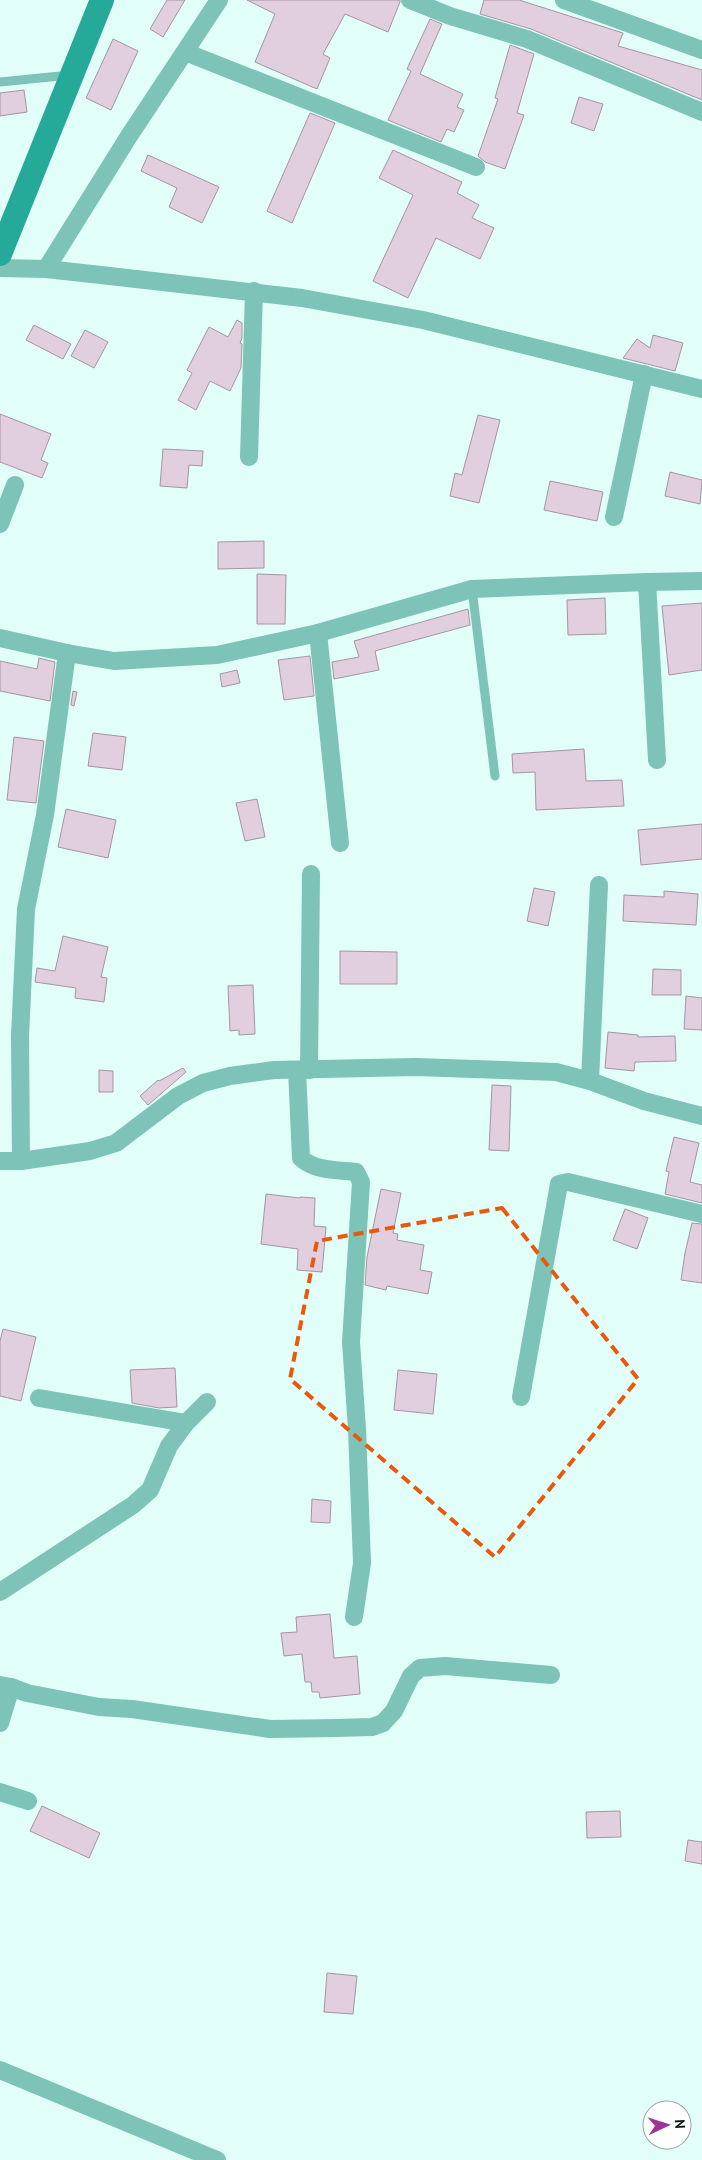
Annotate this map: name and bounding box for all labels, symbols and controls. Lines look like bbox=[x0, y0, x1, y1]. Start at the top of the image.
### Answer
north arrow bbox=[642, 2100, 692, 2150]
text: N bbox=[671, 2119, 689, 2129]

